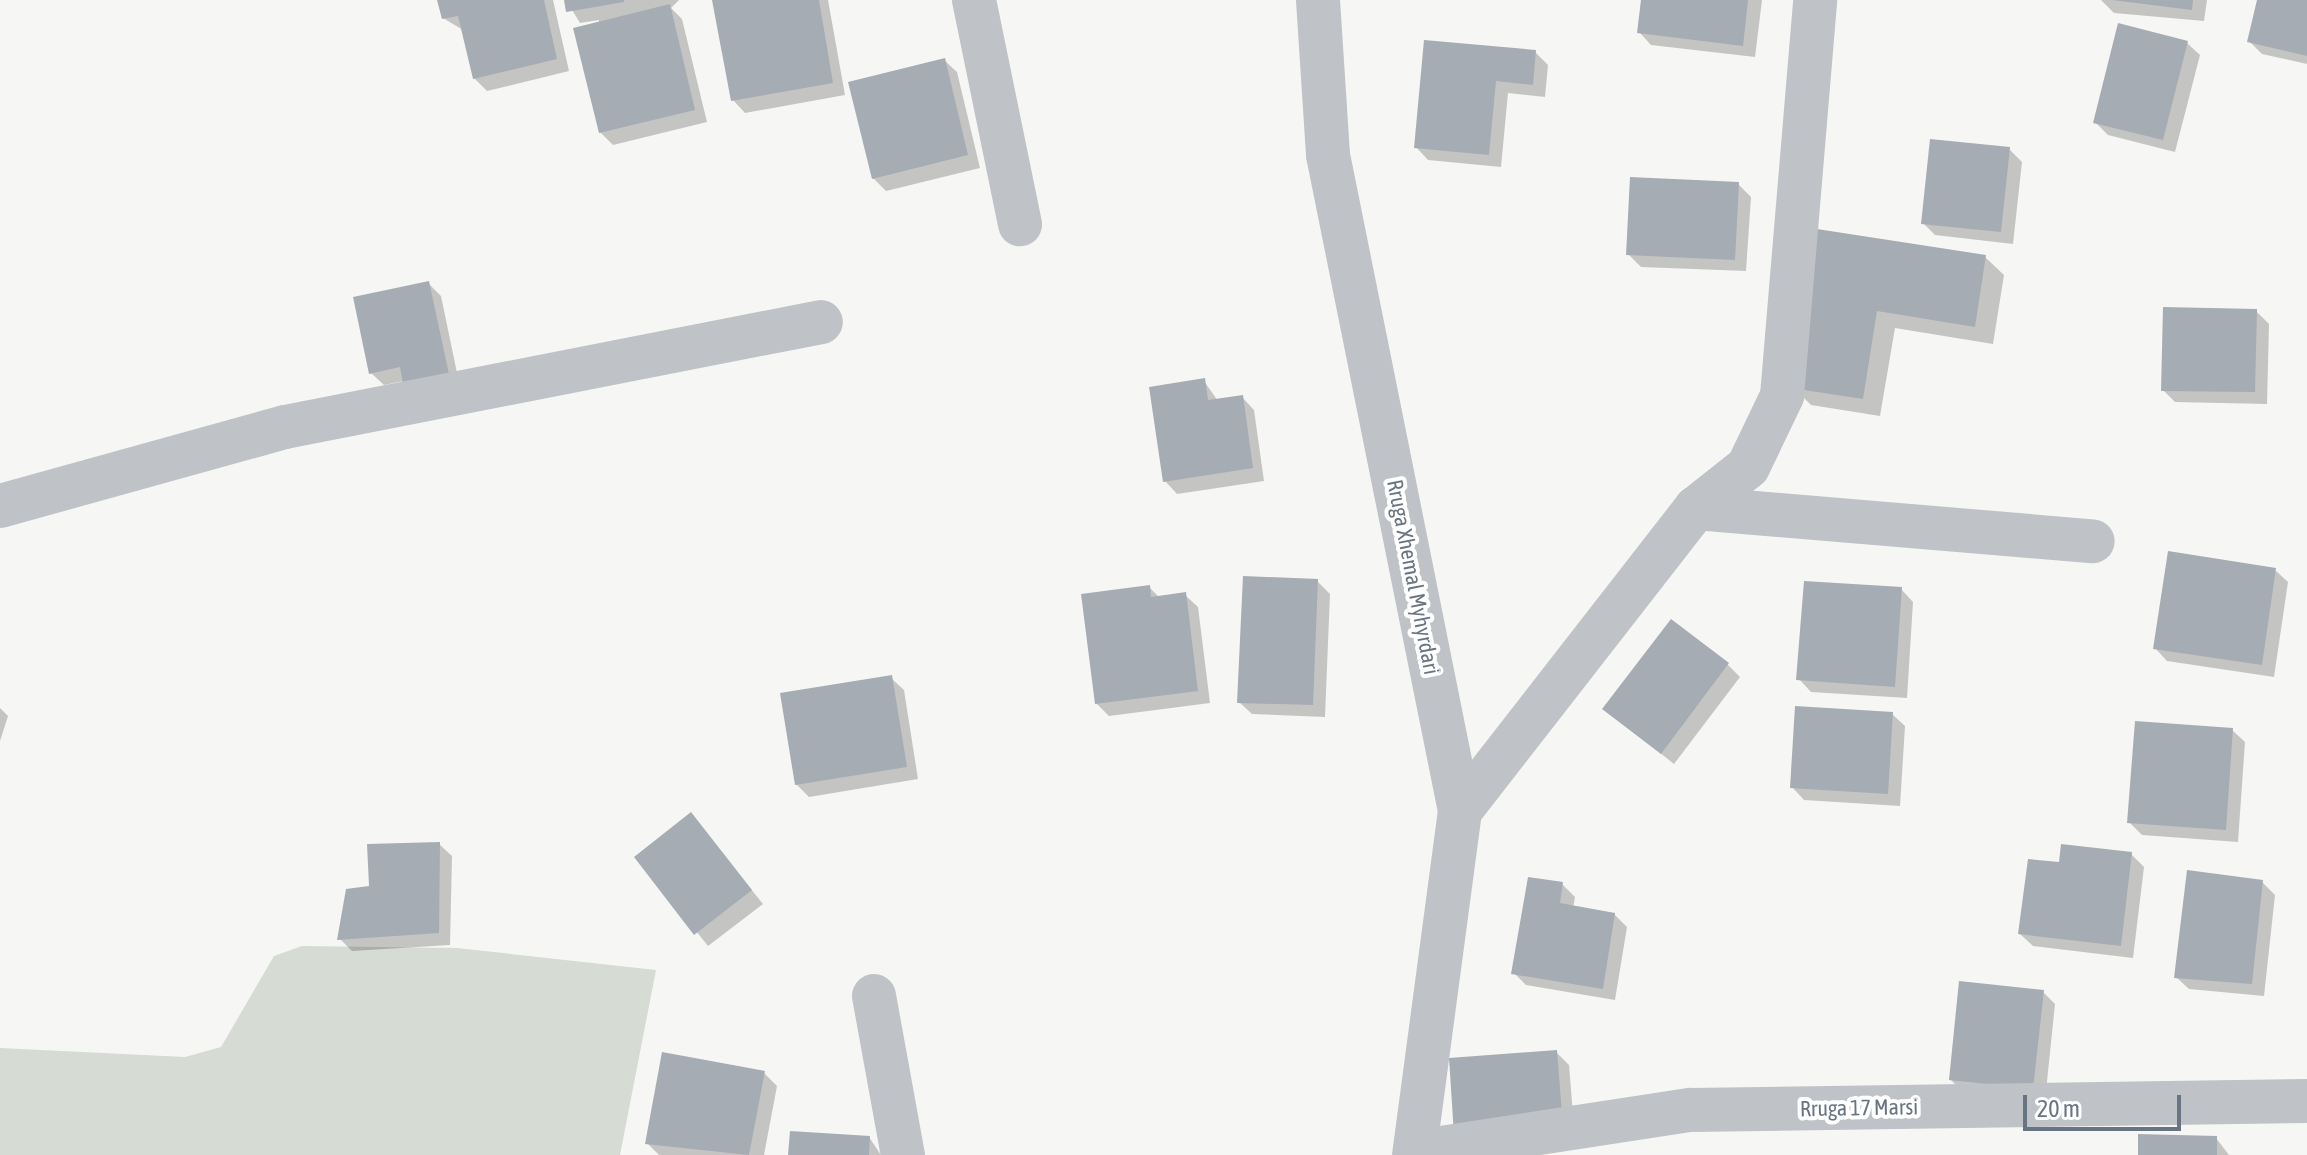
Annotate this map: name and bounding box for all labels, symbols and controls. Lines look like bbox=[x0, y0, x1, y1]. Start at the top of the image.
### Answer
street label: Rruga Xhemal Myhyrdari bbox=[1381, 477, 1445, 677]
scale bar bbox=[2027, 1079, 2185, 1129]
street label: Rruga 17 Marsi bbox=[1800, 1094, 1918, 1122]
text: 20 m bbox=[2037, 1095, 2080, 1122]

